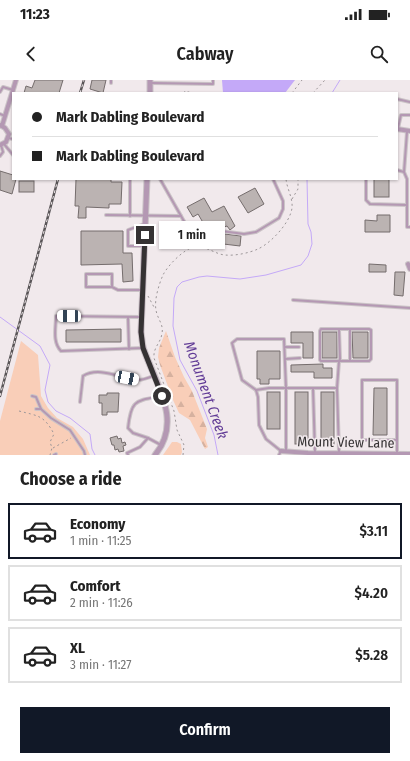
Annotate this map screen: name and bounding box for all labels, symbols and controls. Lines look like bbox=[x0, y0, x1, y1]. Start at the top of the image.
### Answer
text: 11:23 bbox=[20, 5, 50, 23]
icon: back bbox=[20, 43, 42, 65]
text: Cabway bbox=[177, 43, 233, 65]
icon: search bbox=[368, 43, 390, 65]
text: Mark Dabling Boulevard bbox=[56, 108, 204, 126]
text: Mark Dabling Boulevard bbox=[56, 147, 204, 165]
callout: 1 min bbox=[159, 221, 225, 249]
route end bbox=[136, 226, 154, 244]
text: 1 min bbox=[178, 227, 206, 242]
car bbox=[57, 310, 81, 322]
water label: Monument Creek bbox=[180, 339, 232, 442]
car bbox=[114, 370, 140, 386]
route start bbox=[153, 387, 171, 405]
street label: Mount View Lane bbox=[297, 433, 395, 452]
text: Choose a ride bbox=[20, 468, 122, 490]
icon: car bbox=[22, 513, 58, 549]
text: Economy bbox=[70, 515, 125, 533]
text: $3.11 bbox=[359, 522, 388, 540]
text: 1 min · 11:25 bbox=[70, 533, 132, 548]
icon: car bbox=[22, 575, 58, 611]
text: Comfort bbox=[70, 577, 121, 595]
text: $4.20 bbox=[355, 584, 388, 602]
text: 2 min · 11:26 bbox=[70, 595, 133, 610]
icon: car bbox=[22, 637, 58, 673]
text: XL bbox=[70, 639, 85, 657]
text: $5.28 bbox=[355, 646, 388, 664]
text: 3 min · 11:27 bbox=[70, 657, 132, 672]
button: Confirm bbox=[20, 707, 390, 753]

